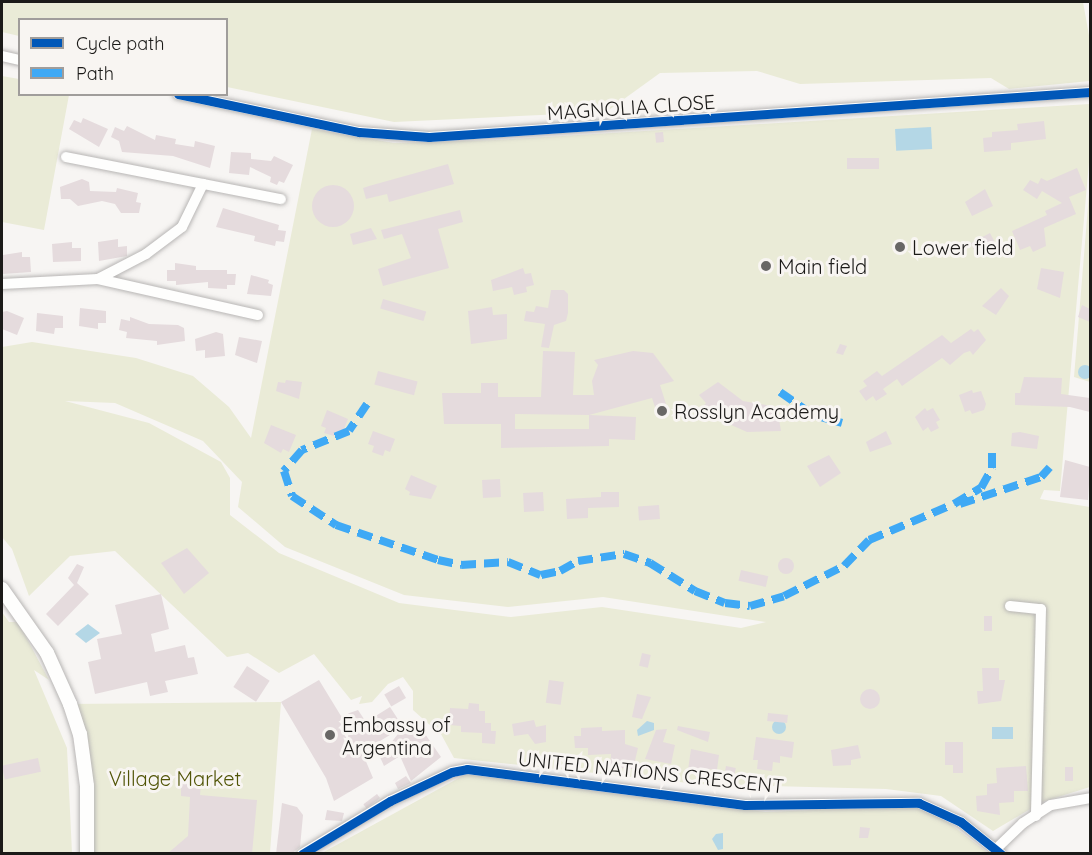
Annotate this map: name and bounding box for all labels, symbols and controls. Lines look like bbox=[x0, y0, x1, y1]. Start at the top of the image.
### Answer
legend bbox=[18, 18, 228, 96]
text: Cycle path bbox=[76, 32, 164, 55]
text: Path bbox=[76, 62, 114, 85]
street label: MAGNOLIA CLOSE bbox=[546, 89, 716, 125]
place label: Lower field bbox=[912, 235, 1013, 259]
marker: Lower field bbox=[893, 240, 907, 254]
place label: Main field bbox=[778, 254, 867, 278]
marker: Main field bbox=[759, 259, 773, 273]
place label: Rosslyn Academy bbox=[674, 399, 839, 423]
marker: Rosslyn Academy bbox=[655, 404, 669, 418]
place label: Embassy of Argentina bbox=[342, 712, 451, 759]
marker: Embassy of Argentina bbox=[323, 728, 337, 742]
street label: UNITED NATIONS CRESCENT bbox=[517, 746, 785, 798]
park label: Village Market bbox=[109, 766, 241, 790]

